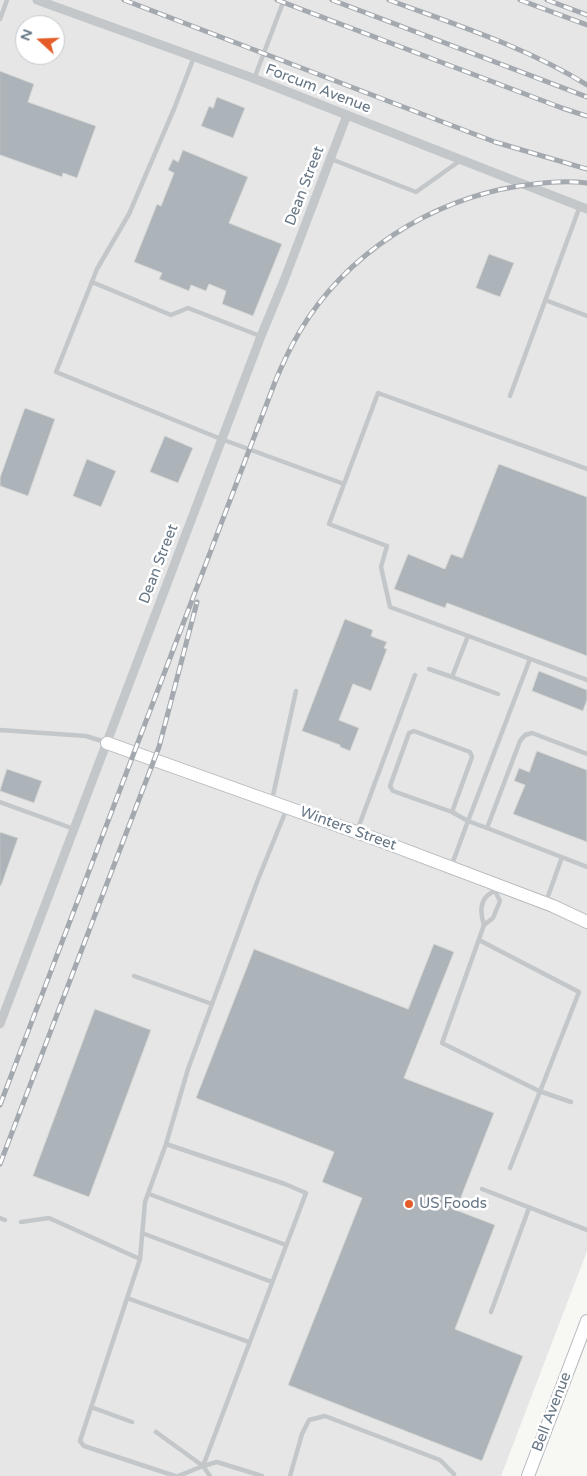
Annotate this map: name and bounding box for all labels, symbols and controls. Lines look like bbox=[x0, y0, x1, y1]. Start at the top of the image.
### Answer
north arrow bbox=[15, 15, 65, 65]
text: N bbox=[16, 27, 36, 43]
street label: Forcum Avenue bbox=[263, 61, 373, 117]
street label: Dean Street bbox=[282, 144, 328, 228]
street label: Dean Street bbox=[136, 522, 182, 606]
street label: Winters Street bbox=[297, 803, 399, 855]
place label: US Foods bbox=[419, 1195, 487, 1213]
marker: US Foods bbox=[403, 1198, 415, 1210]
street label: Bell Avenue bbox=[529, 1370, 575, 1454]

